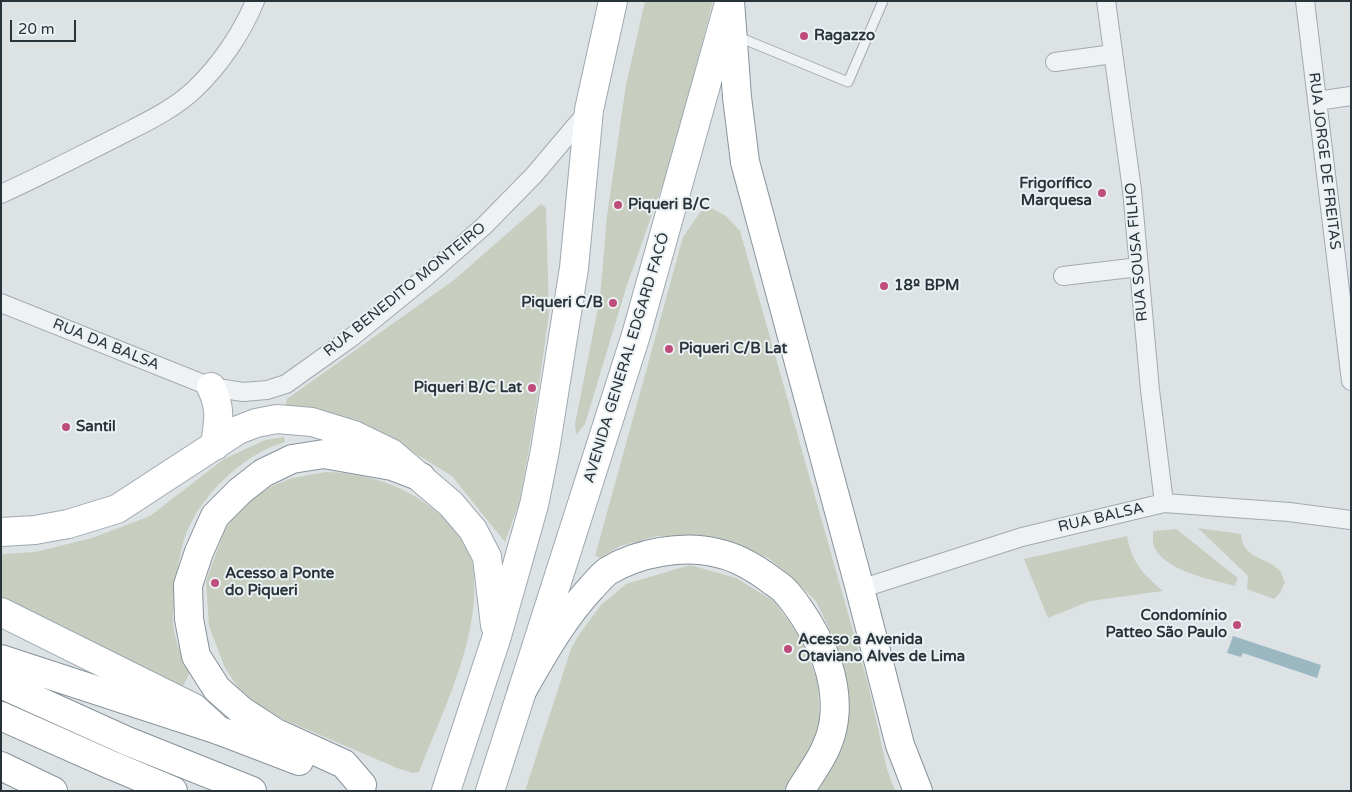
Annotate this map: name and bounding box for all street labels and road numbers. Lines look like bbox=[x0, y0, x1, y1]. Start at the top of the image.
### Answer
street label: RUA JORGE DE FREITAS bbox=[1304, 71, 1344, 251]
street label: RUA SOUSA FILHO bbox=[1122, 182, 1152, 322]
street label: RUA BENEDITO MONTEIRO bbox=[320, 219, 490, 361]
street label: AVENIDA GENERAL EDGARD FACÓ bbox=[580, 231, 674, 485]
street label: RUA DA BALSA bbox=[50, 315, 162, 375]
street label: RUA BALSA bbox=[1056, 499, 1146, 537]

